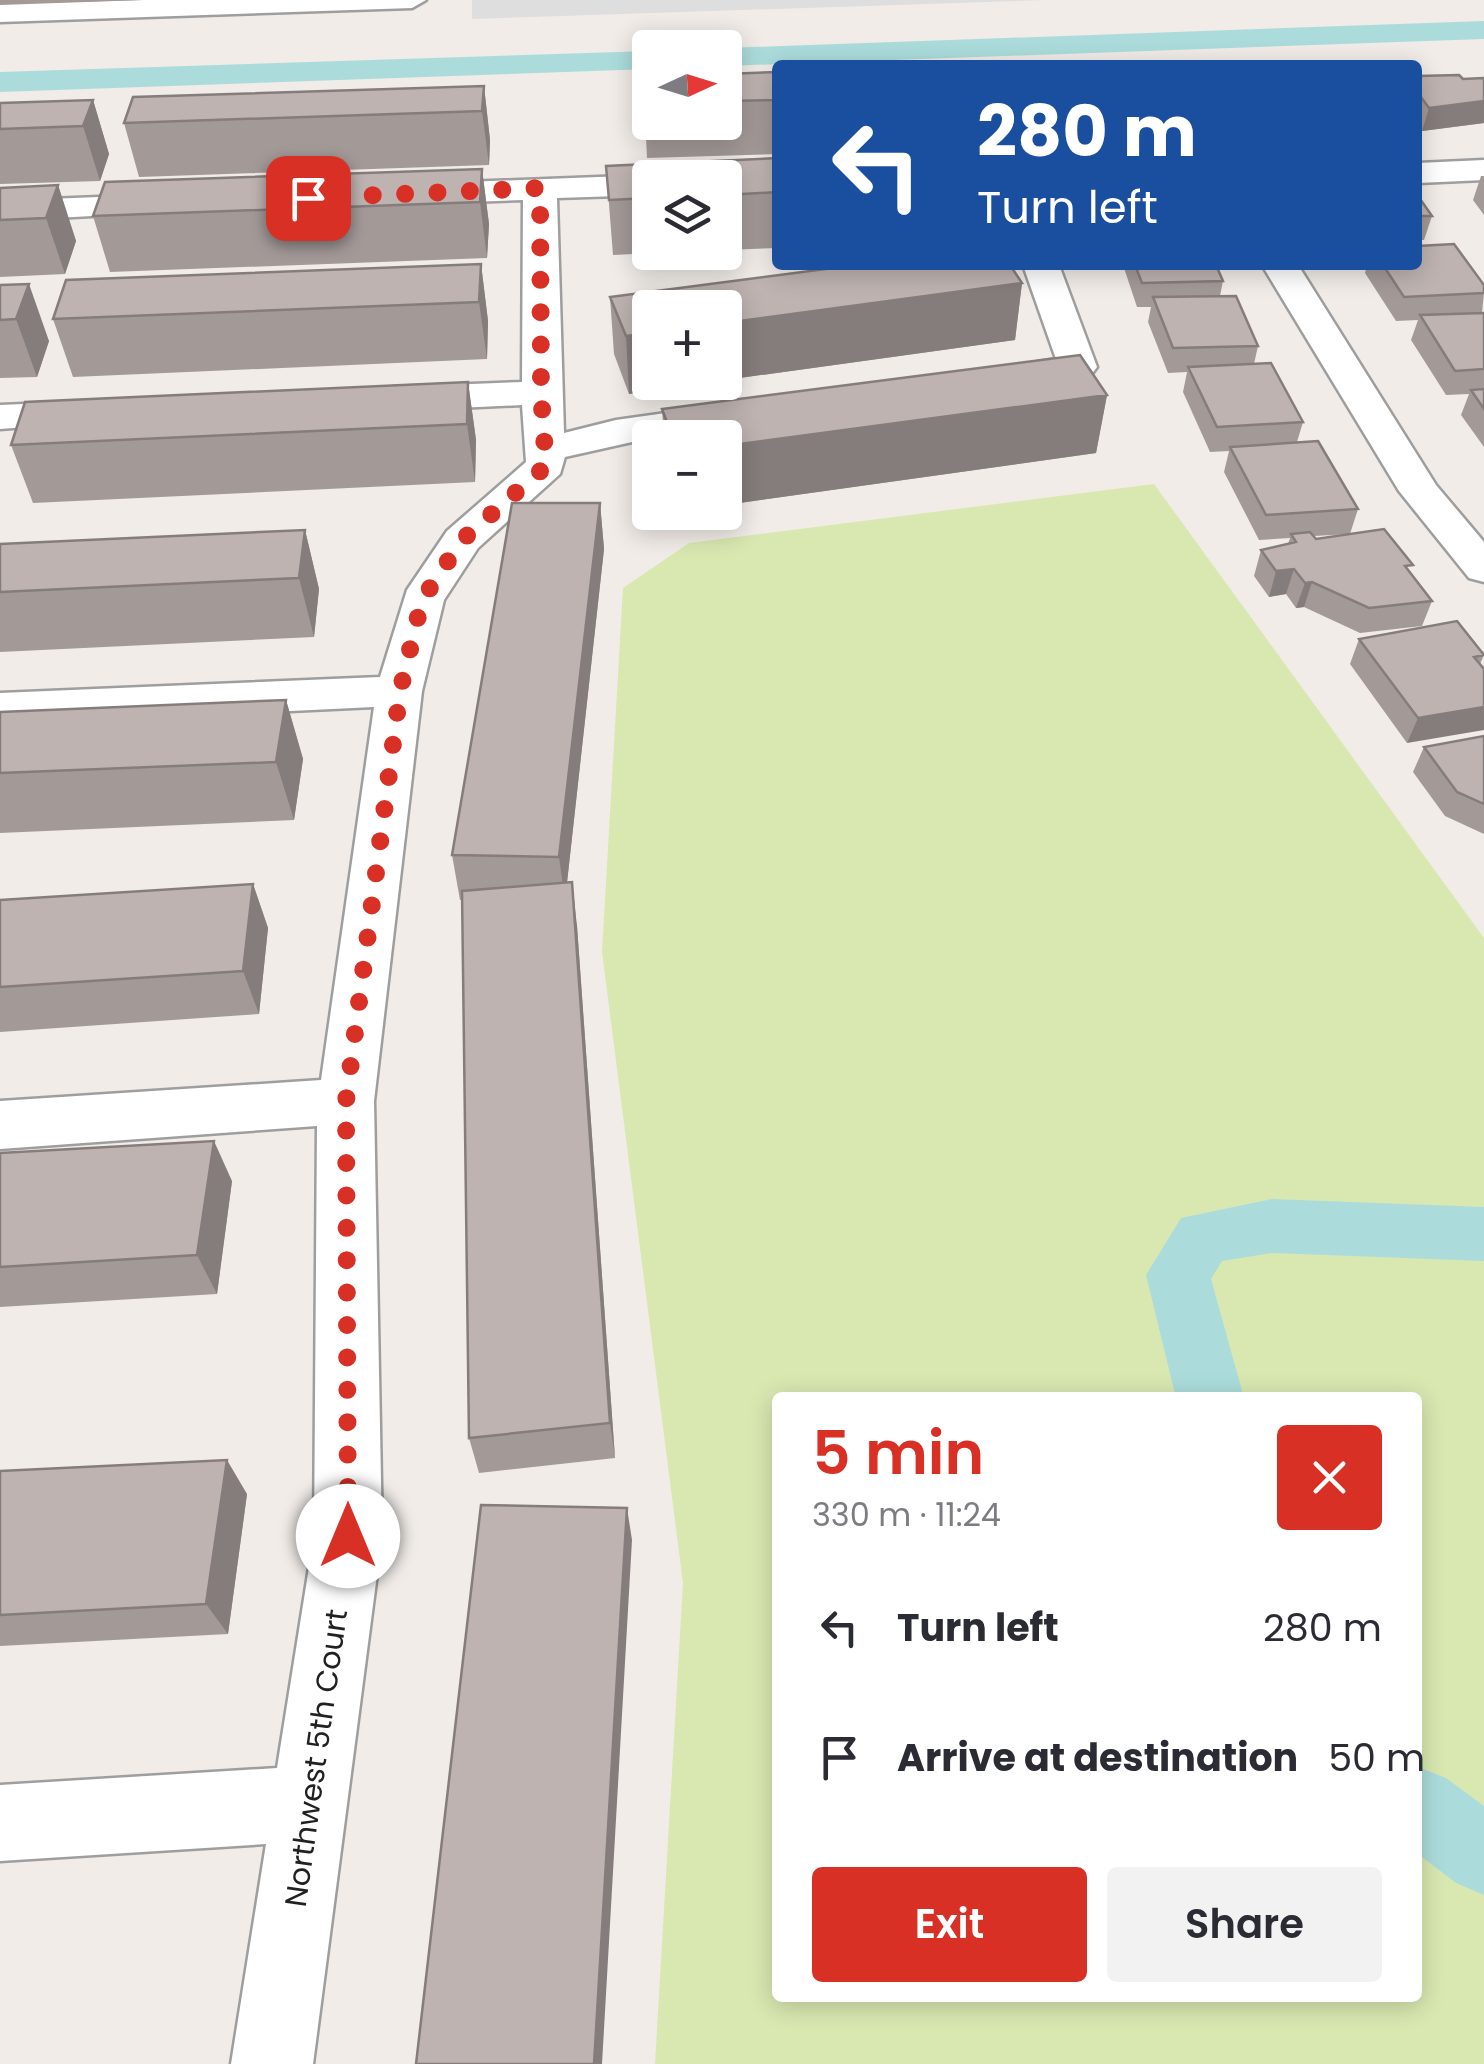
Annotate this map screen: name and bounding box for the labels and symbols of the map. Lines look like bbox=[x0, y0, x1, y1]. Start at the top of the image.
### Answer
north arrow bbox=[632, 30, 742, 140]
pin bbox=[266, 156, 351, 241]
position arrow bbox=[296, 1484, 400, 1588]
street label: Northwest 5th Court bbox=[274, 1606, 358, 1910]

